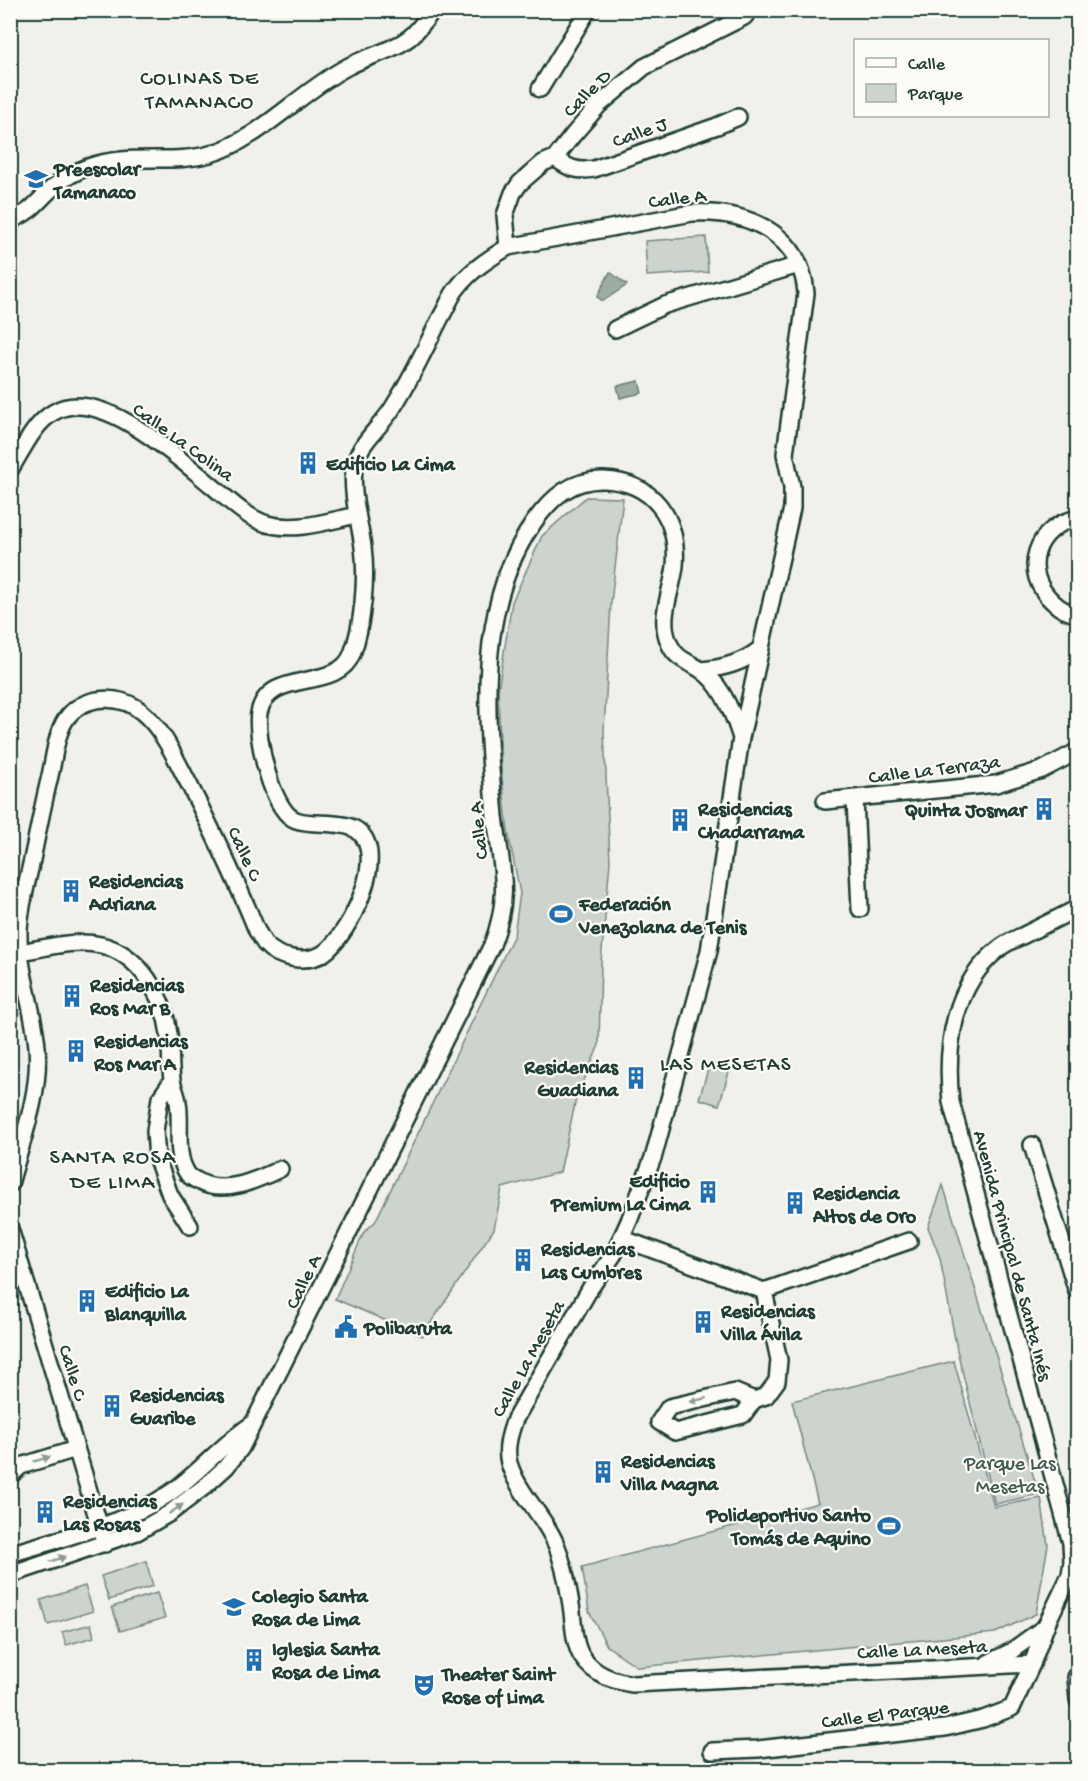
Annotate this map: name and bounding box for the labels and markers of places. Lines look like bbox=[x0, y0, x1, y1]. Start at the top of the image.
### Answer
place label: Preescolar Tamanaco bbox=[52, 160, 142, 206]
school or university icon: Preescolar Tamanaco bbox=[23, 166, 49, 192]
building icon: Edificio La Cima bbox=[295, 450, 321, 476]
place label: Edificio La Cima bbox=[326, 454, 456, 478]
building icon: Quinta Josmar bbox=[1031, 796, 1057, 822]
place label: Residencias Chadarrama bbox=[697, 800, 805, 846]
place label: Quinta Josmar bbox=[905, 801, 1028, 824]
building icon: Residencias Chadarrama bbox=[667, 807, 693, 833]
place label: Residencias Adriana bbox=[88, 872, 184, 918]
building icon: Residencias Adriana bbox=[58, 878, 84, 904]
place label: Federación Venezolana de Tenis bbox=[578, 895, 748, 941]
sports icon: Federación Venezolana de Tenis bbox=[548, 901, 574, 927]
place label: Residencias Ros Mar B bbox=[89, 976, 185, 1022]
building icon: Residencias Ros Mar B bbox=[59, 983, 85, 1009]
place label: Residencias Ros Mar A bbox=[93, 1032, 189, 1078]
building icon: Residencias Ros Mar A bbox=[63, 1038, 89, 1064]
place label: Residencias Guadiana bbox=[523, 1058, 620, 1104]
building icon: Residencias Guadiana bbox=[623, 1065, 649, 1091]
place label: Edificio Premium La Cima bbox=[550, 1171, 691, 1218]
building icon: Edificio Premium La Cima bbox=[695, 1179, 721, 1205]
place label: Residencia Altos de Oro bbox=[812, 1184, 917, 1230]
building icon: Residencia Altos de Oro bbox=[782, 1190, 808, 1216]
place label: Residencias Las Cumbres bbox=[540, 1240, 643, 1286]
building icon: Residencias Las Cumbres bbox=[510, 1247, 536, 1273]
place label: Edificio La Blanquilla bbox=[104, 1281, 190, 1328]
building icon: Edificio La Blanquilla bbox=[74, 1288, 100, 1314]
place label: Residencias Villa Ávila bbox=[720, 1302, 816, 1348]
building icon: Residencias Villa Ávila bbox=[690, 1309, 716, 1335]
public building icon: Polibaruta bbox=[333, 1314, 359, 1340]
place label: Polibaruta bbox=[363, 1319, 452, 1342]
place label: Residencias Guaribe bbox=[129, 1386, 225, 1432]
building icon: Residencias Guaribe bbox=[99, 1393, 125, 1419]
place label: Residencias Villa Magna bbox=[620, 1452, 719, 1498]
building icon: Residencias Villa Magna bbox=[590, 1459, 616, 1485]
place label: Residencias Las Rosas bbox=[62, 1492, 158, 1538]
building icon: Residencias Las Rosas bbox=[32, 1499, 58, 1525]
place label: Polideportivo Santo Tomás de Aquino bbox=[706, 1506, 872, 1552]
sports icon: Polideportivo Santo Tomás de Aquino bbox=[876, 1513, 902, 1539]
place label: Colegio Santa Rosa de Lima bbox=[251, 1587, 369, 1633]
school or university icon: Colegio Santa Rosa de Lima bbox=[221, 1594, 247, 1620]
place label: Iglesia Santa Rosa de Lima bbox=[271, 1640, 381, 1686]
building icon: Iglesia Santa Rosa de Lima bbox=[241, 1647, 267, 1673]
place label: Theater Saint Rose of Lima bbox=[440, 1665, 556, 1711]
theatre icon: Theater Saint Rose of Lima bbox=[411, 1672, 437, 1698]

